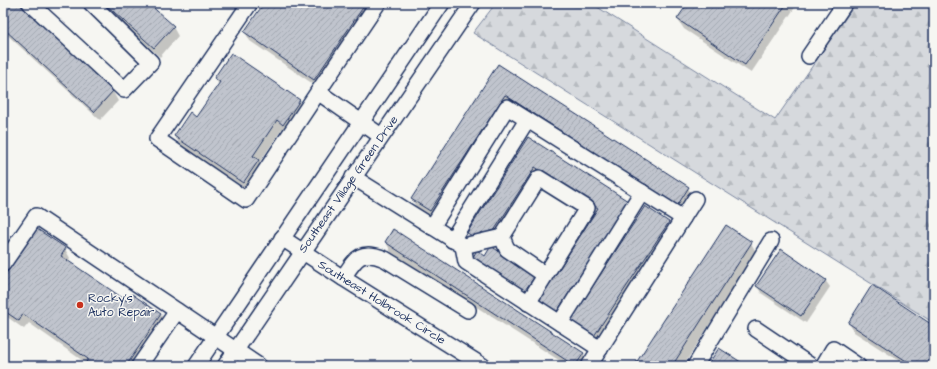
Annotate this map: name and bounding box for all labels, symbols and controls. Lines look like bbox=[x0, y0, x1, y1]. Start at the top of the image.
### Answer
street label: Southeast Village Green Drive bbox=[294, 112, 404, 257]
street label: Southeast Holbrook Circle bbox=[315, 256, 449, 349]
place label: Rocky's Auto Repair bbox=[88, 290, 155, 321]
marker: Rocky's Auto Repair bbox=[75, 300, 85, 310]

